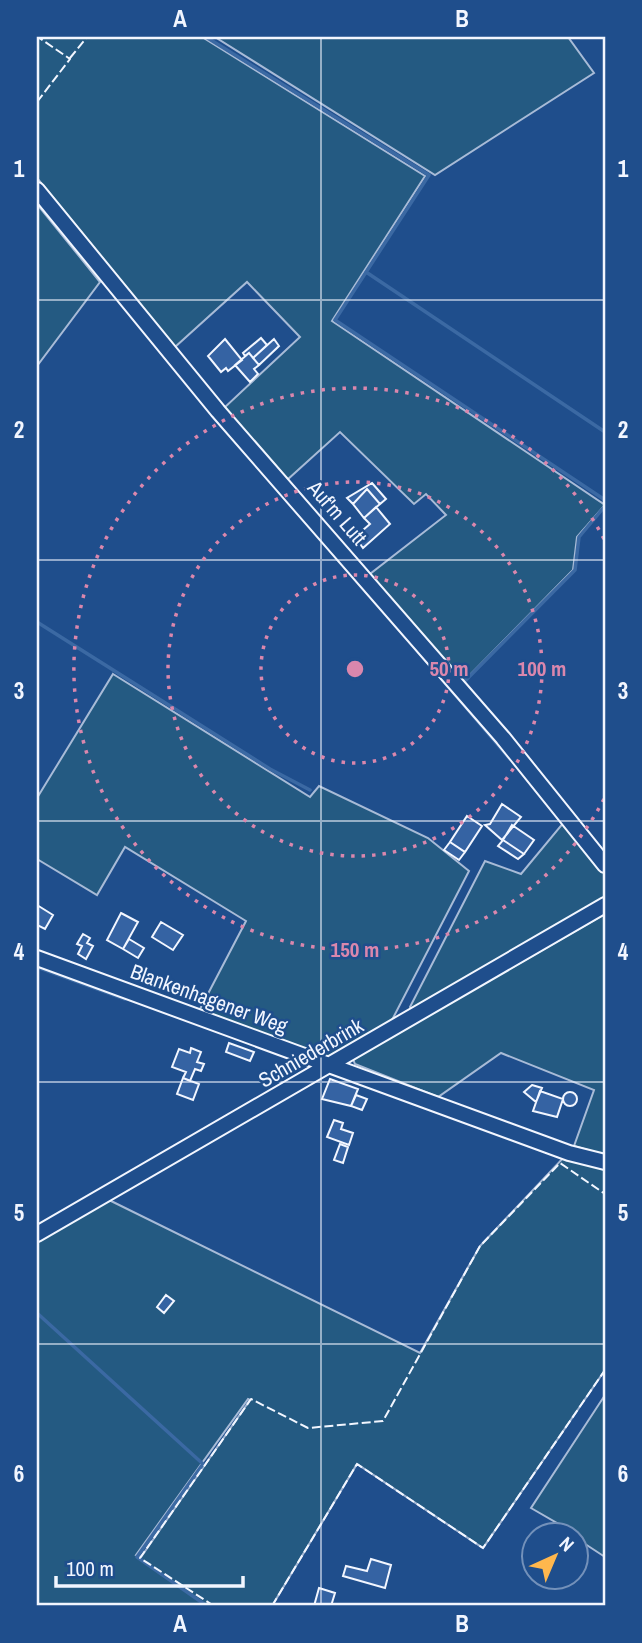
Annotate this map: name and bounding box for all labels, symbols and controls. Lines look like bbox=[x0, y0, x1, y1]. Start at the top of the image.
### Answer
text: A bbox=[173, 3, 187, 34]
text: B bbox=[455, 3, 469, 34]
text: 1 bbox=[14, 153, 25, 184]
text: 1 bbox=[618, 153, 629, 184]
text: 2 bbox=[14, 414, 24, 445]
text: 2 bbox=[618, 414, 628, 445]
street label: Auf'm Lutt bbox=[301, 473, 374, 551]
text: 50 m bbox=[429, 654, 469, 683]
text: 100 m bbox=[518, 654, 566, 683]
centre of rings bbox=[343, 657, 367, 681]
text: 3 bbox=[14, 675, 24, 706]
text: 3 bbox=[618, 675, 628, 706]
text: 150 m bbox=[331, 935, 379, 964]
text: 4 bbox=[14, 936, 25, 967]
text: 4 bbox=[618, 936, 629, 967]
street label: Blankenhagener Weg bbox=[127, 957, 292, 1041]
street label: Schniederbrink bbox=[253, 1011, 369, 1094]
text: 5 bbox=[14, 1197, 24, 1228]
text: 5 bbox=[618, 1197, 628, 1228]
text: 6 bbox=[14, 1458, 24, 1489]
text: 6 bbox=[618, 1458, 628, 1489]
north arrow bbox=[520, 1520, 590, 1590]
text: N bbox=[554, 1531, 580, 1557]
scale bar bbox=[56, 1545, 243, 1589]
text: 100 m bbox=[66, 1554, 114, 1583]
text: A bbox=[173, 1608, 187, 1639]
text: B bbox=[455, 1608, 469, 1639]

